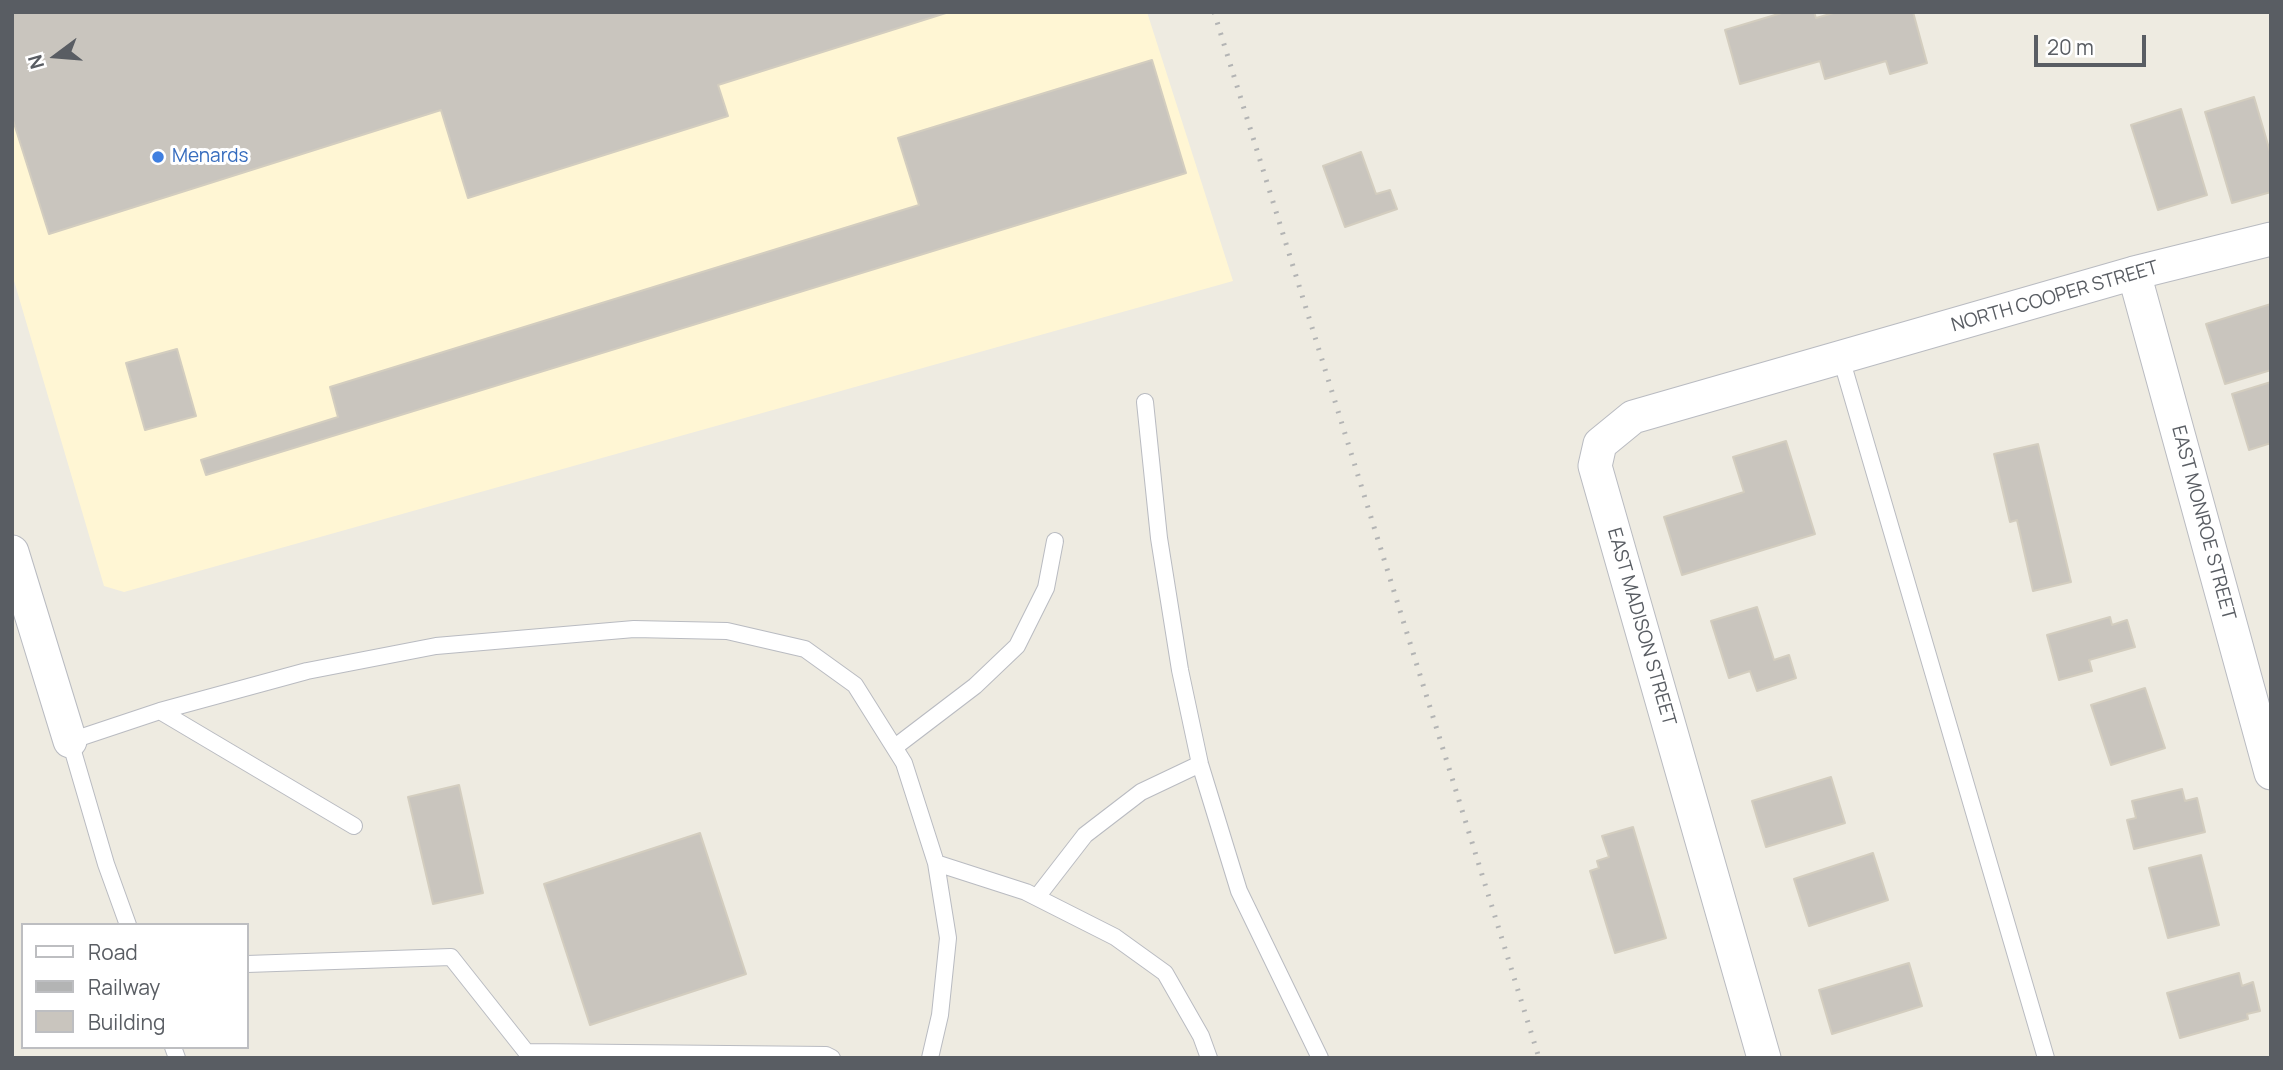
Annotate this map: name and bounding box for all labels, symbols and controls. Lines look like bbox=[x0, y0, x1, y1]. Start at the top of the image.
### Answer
north arrow bbox=[21, 21, 91, 91]
scale bar bbox=[2038, 21, 2150, 65]
text: 20 m bbox=[2047, 33, 2094, 61]
text: N bbox=[21, 52, 50, 72]
place label: Menards bbox=[172, 146, 249, 168]
marker: Menards bbox=[150, 149, 166, 165]
street label: NORTH COOPER STREET bbox=[1949, 257, 2161, 337]
street label: EAST MONROE STREET bbox=[2166, 423, 2240, 623]
street label: EAST MADISON STREET bbox=[1602, 525, 1680, 729]
legend bbox=[21, 923, 248, 1049]
text: Road bbox=[88, 938, 138, 966]
text: Railway bbox=[88, 973, 160, 1001]
text: Building bbox=[88, 1008, 165, 1036]

